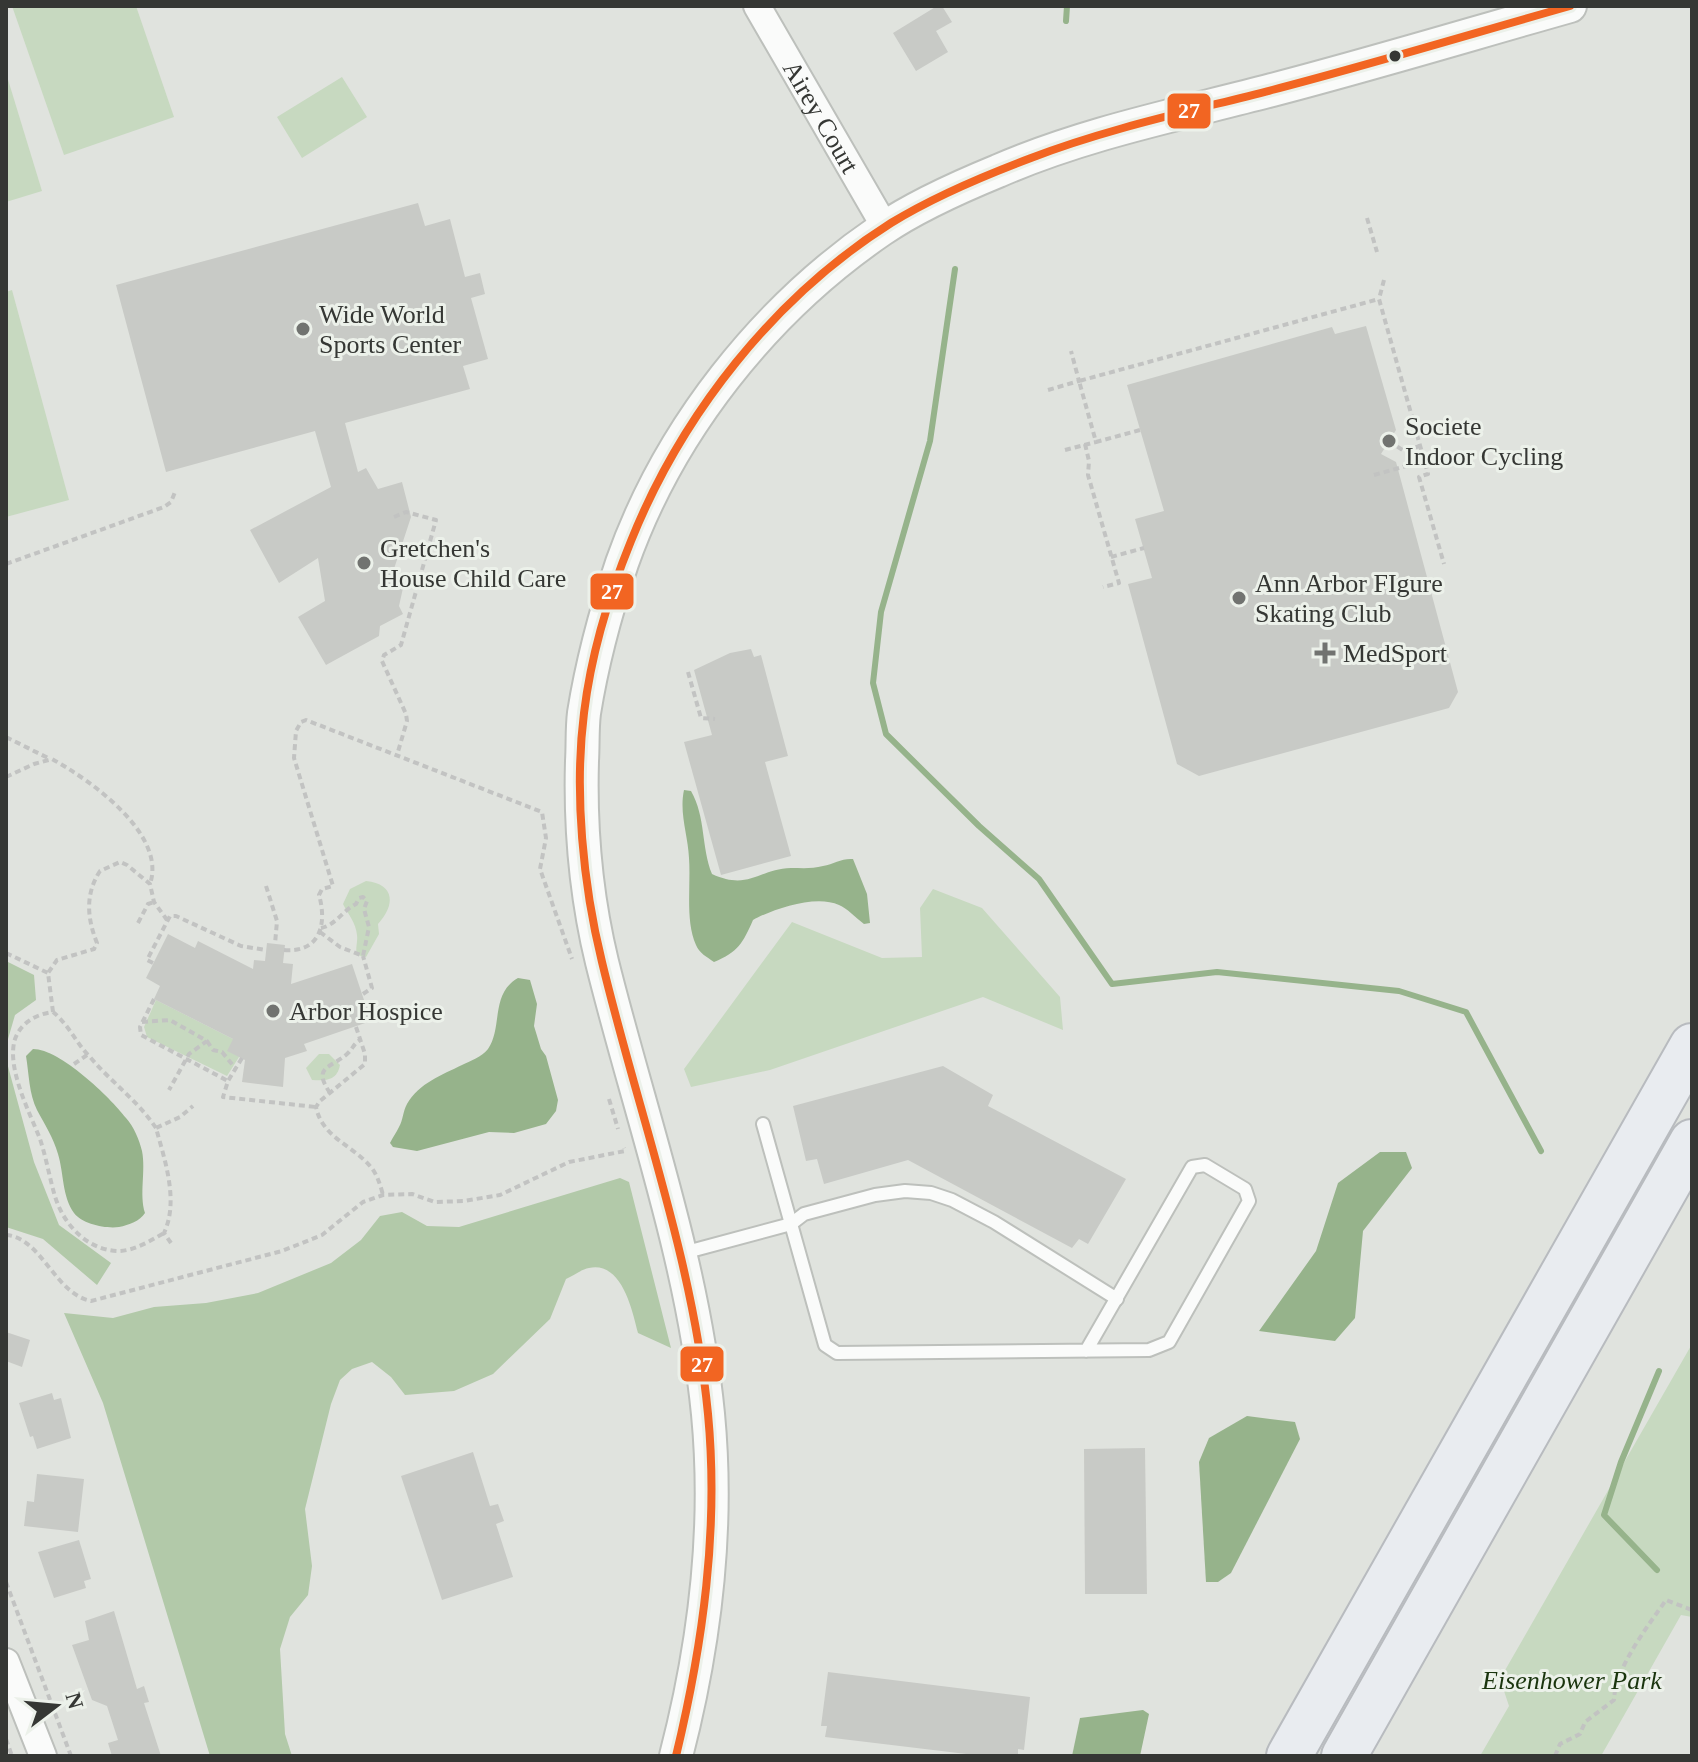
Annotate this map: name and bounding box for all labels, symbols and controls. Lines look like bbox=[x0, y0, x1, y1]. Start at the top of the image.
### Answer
unlabelled marker bbox=[1387, 48, 1403, 64]
street label: Airey Court bbox=[777, 55, 865, 179]
line badge: 27 bbox=[1166, 92, 1212, 130]
text: 27 bbox=[1178, 98, 1200, 123]
place label: Wide World Sports Center bbox=[319, 300, 462, 359]
marker: Wide World Sports Center bbox=[294, 320, 312, 338]
place label: Societe Indoor Cycling bbox=[1405, 412, 1563, 471]
marker: Societe Indoor Cycling bbox=[1380, 432, 1398, 450]
place label: Gretchen's House Child Care bbox=[380, 534, 566, 593]
marker: Gretchen's House Child Care bbox=[355, 554, 373, 572]
place label: Ann Arbor FIgure Skating Club bbox=[1255, 569, 1443, 628]
line badge: 27 bbox=[589, 572, 635, 611]
text: 27 bbox=[601, 579, 623, 604]
marker: Ann Arbor FIgure Skating Club bbox=[1230, 589, 1248, 607]
place label: MedSport bbox=[1343, 639, 1448, 668]
marker: MedSport bbox=[1314, 642, 1336, 664]
place label: Arbor Hospice bbox=[289, 997, 443, 1026]
marker: Arbor Hospice bbox=[264, 1002, 282, 1020]
line badge: 27 bbox=[679, 1345, 725, 1383]
text: 27 bbox=[691, 1352, 713, 1377]
north arrow bbox=[16, 1666, 96, 1746]
park label: Eisenhower Park bbox=[1481, 1666, 1662, 1695]
text: N bbox=[61, 1690, 89, 1712]

